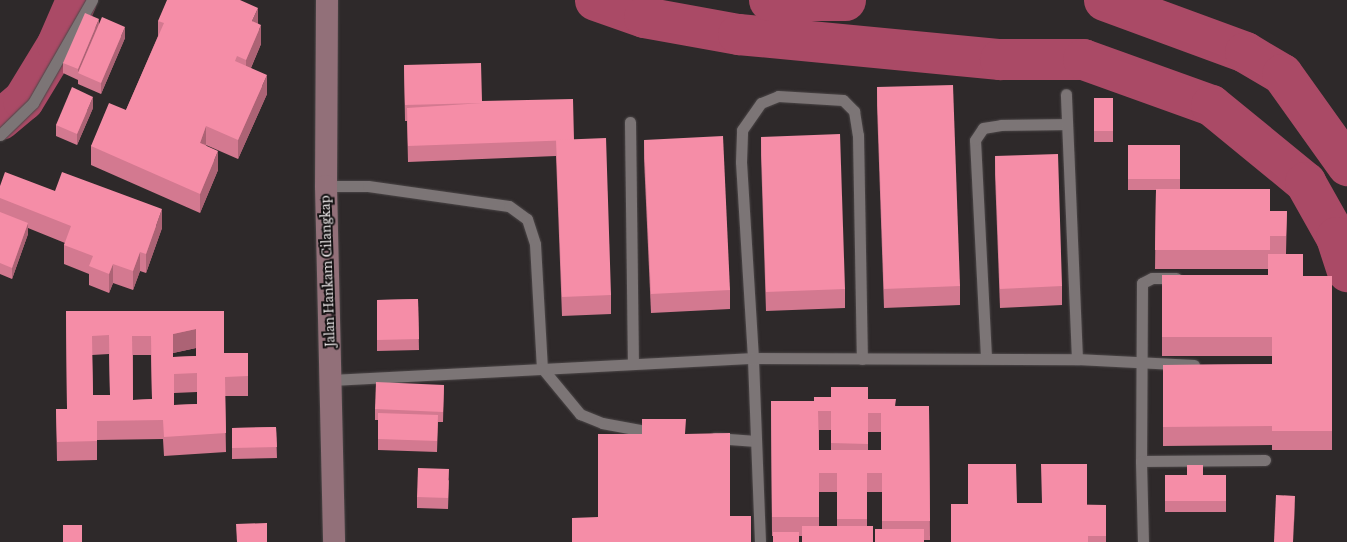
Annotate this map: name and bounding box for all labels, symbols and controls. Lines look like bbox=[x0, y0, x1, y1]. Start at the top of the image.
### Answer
street label: Jalan Hankam Cilangkap bbox=[318, 195, 338, 347]

